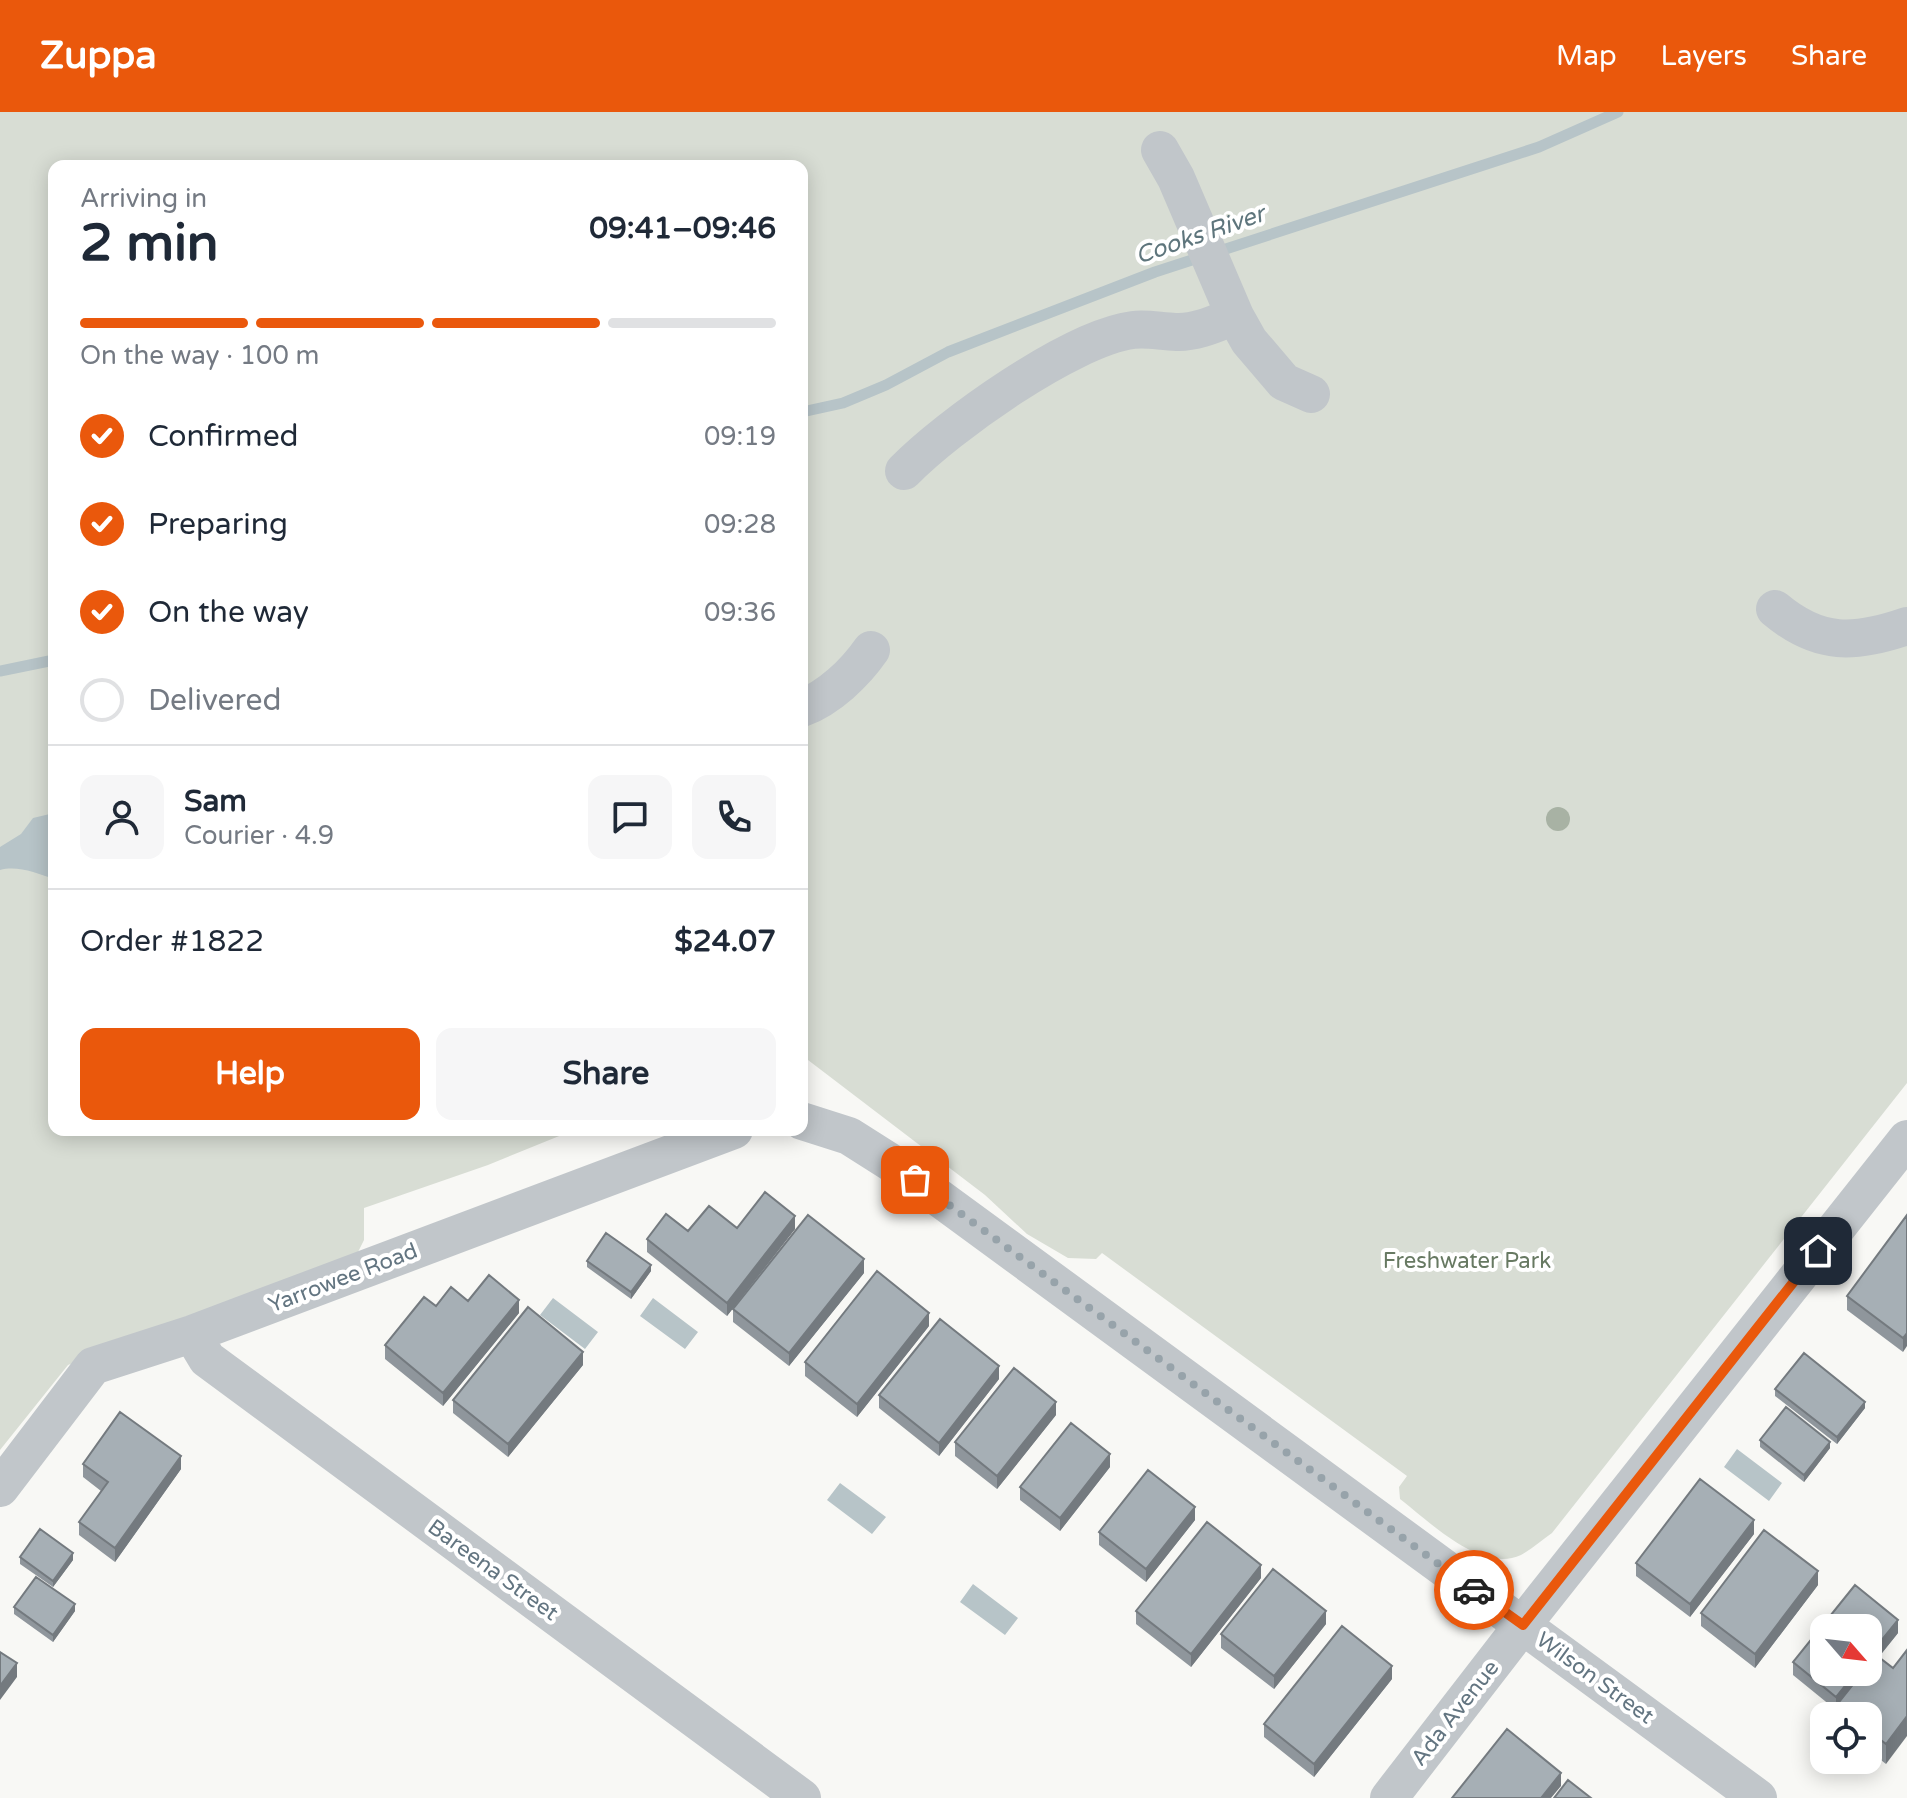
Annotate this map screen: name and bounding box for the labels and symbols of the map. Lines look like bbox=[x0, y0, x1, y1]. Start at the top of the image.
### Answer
water label: Cooks River bbox=[1132, 198, 1271, 271]
pin bbox=[881, 1146, 949, 1214]
pin bbox=[1784, 1217, 1852, 1285]
street label: Yarrowee Road bbox=[265, 1238, 421, 1318]
park label: Freshwater Park bbox=[1383, 1248, 1551, 1274]
street label: Bareena Street bbox=[423, 1514, 563, 1626]
courier bbox=[1434, 1550, 1514, 1630]
north arrow bbox=[1810, 1614, 1882, 1686]
street label: Wilson Street bbox=[1531, 1627, 1659, 1729]
street label: Ada Avenue bbox=[1406, 1655, 1504, 1771]

